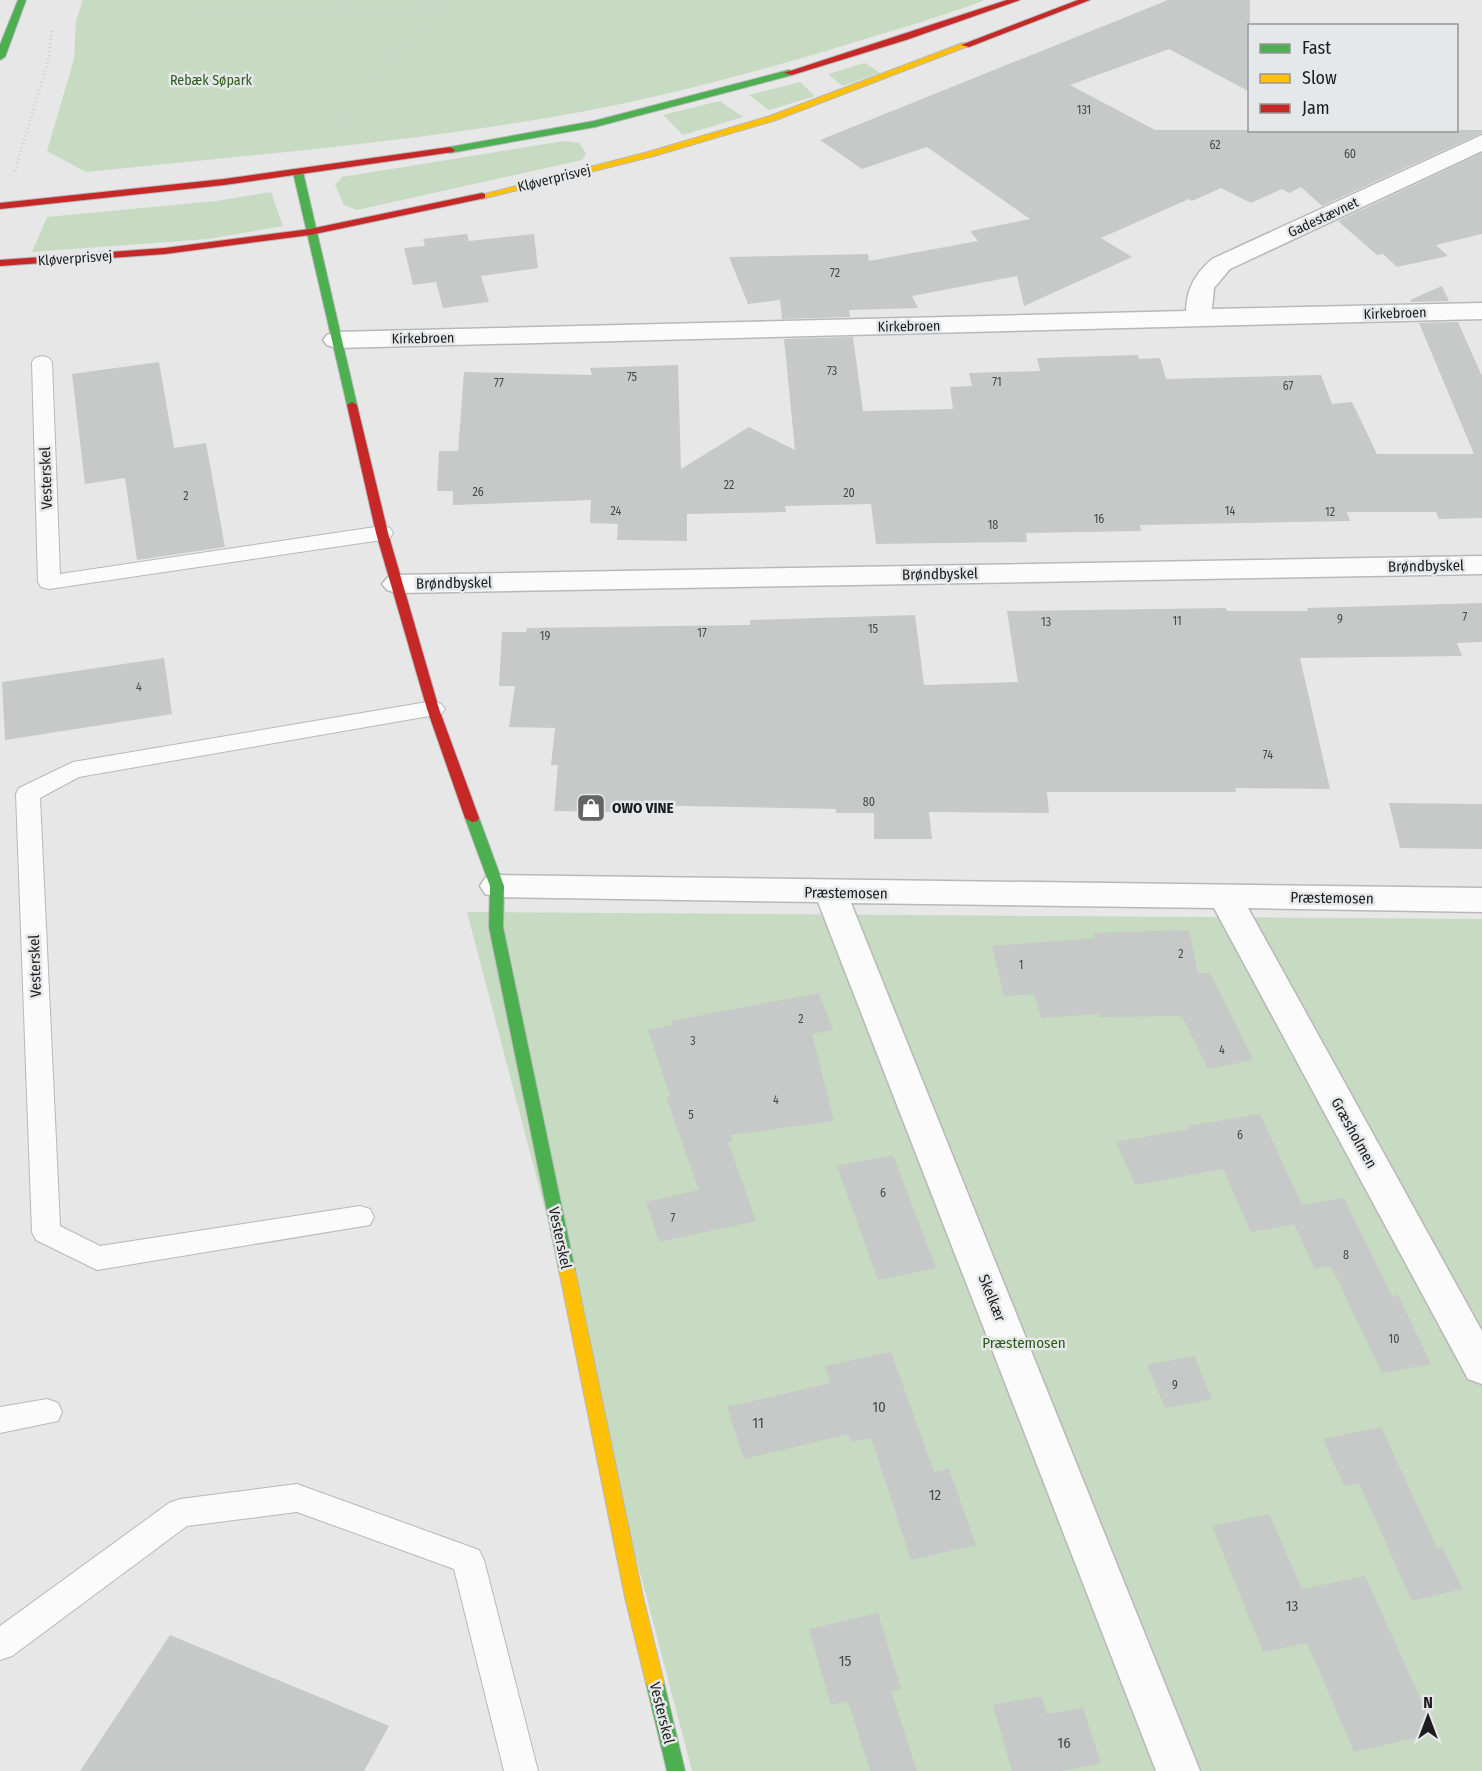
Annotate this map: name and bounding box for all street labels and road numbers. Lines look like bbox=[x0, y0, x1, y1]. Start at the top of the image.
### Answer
street label: Kløverprisvej bbox=[516, 161, 592, 196]
street label: Gadestævnet bbox=[1285, 194, 1361, 241]
street label: Kløverprisvej bbox=[37, 247, 113, 270]
street label: Kirkebroen bbox=[1363, 304, 1427, 323]
street label: Kirkebroen bbox=[877, 317, 941, 336]
street label: Kirkebroen bbox=[391, 329, 455, 348]
street label: Vesterskel bbox=[36, 446, 56, 510]
street label: Brøndbyskel bbox=[1388, 556, 1464, 576]
street label: Brøndbyskel bbox=[902, 564, 978, 584]
street label: Brøndbyskel bbox=[416, 573, 492, 593]
street label: Præstemosen bbox=[804, 883, 888, 903]
street label: Præstemosen bbox=[1290, 888, 1374, 908]
street label: Vesterskel bbox=[25, 934, 45, 998]
street label: Græsholmen bbox=[1327, 1095, 1381, 1171]
street label: Vesterskel bbox=[545, 1205, 575, 1271]
street label: Skelkær bbox=[974, 1272, 1010, 1325]
street label: Vesterskel bbox=[646, 1680, 678, 1746]

